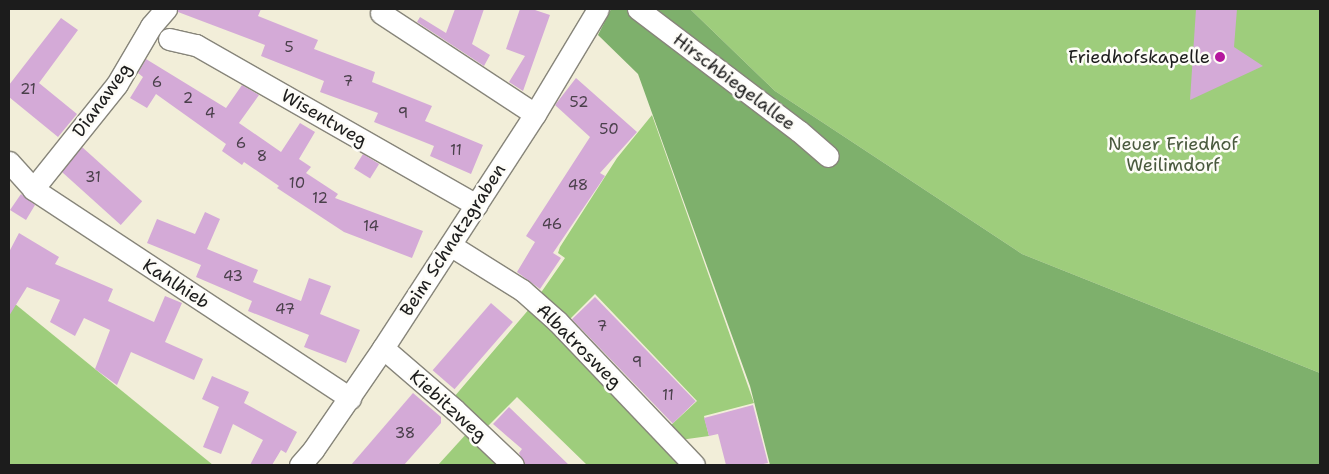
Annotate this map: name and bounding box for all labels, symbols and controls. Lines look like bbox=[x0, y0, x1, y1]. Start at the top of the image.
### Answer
street label: Hirschbiegelallee bbox=[669, 29, 799, 135]
house number: 5 bbox=[284, 39, 294, 57]
place label: Friedhofskapelle bbox=[1068, 46, 1210, 68]
marker: Friedhofskapelle bbox=[1214, 51, 1226, 63]
street label: Dianaweg bbox=[68, 59, 136, 141]
house number: 7 bbox=[343, 73, 353, 91]
house number: 6 bbox=[152, 74, 162, 92]
house number: 21 bbox=[20, 81, 36, 99]
street label: Wisentweg bbox=[277, 85, 371, 151]
house number: 2 bbox=[183, 90, 193, 108]
house number: 52 bbox=[570, 94, 588, 112]
house number: 4 bbox=[205, 105, 215, 123]
house number: 9 bbox=[398, 105, 408, 123]
house number: 50 bbox=[599, 121, 619, 139]
park label: Neuer Friedhof Weilimdorf bbox=[1108, 134, 1238, 176]
house number: 6 bbox=[236, 135, 246, 153]
house number: 11 bbox=[450, 142, 462, 160]
house number: 8 bbox=[257, 148, 267, 166]
street label: Beim Schnatzgraben bbox=[396, 160, 510, 320]
house number: 31 bbox=[85, 169, 101, 187]
house number: 10 bbox=[289, 175, 305, 193]
house number: 48 bbox=[568, 177, 588, 195]
house number: 12 bbox=[312, 190, 328, 208]
house number: 46 bbox=[542, 216, 562, 234]
house number: 14 bbox=[363, 218, 379, 236]
street label: Kahlhieb bbox=[139, 254, 213, 314]
house number: 43 bbox=[223, 268, 243, 286]
street label: Albatrosweg bbox=[532, 299, 626, 393]
house number: 47 bbox=[275, 301, 295, 319]
house number: 7 bbox=[597, 318, 607, 336]
house number: 9 bbox=[632, 354, 642, 372]
street label: Kiebitzweg bbox=[405, 366, 491, 446]
house number: 11 bbox=[662, 387, 674, 405]
house number: 38 bbox=[395, 425, 415, 443]

